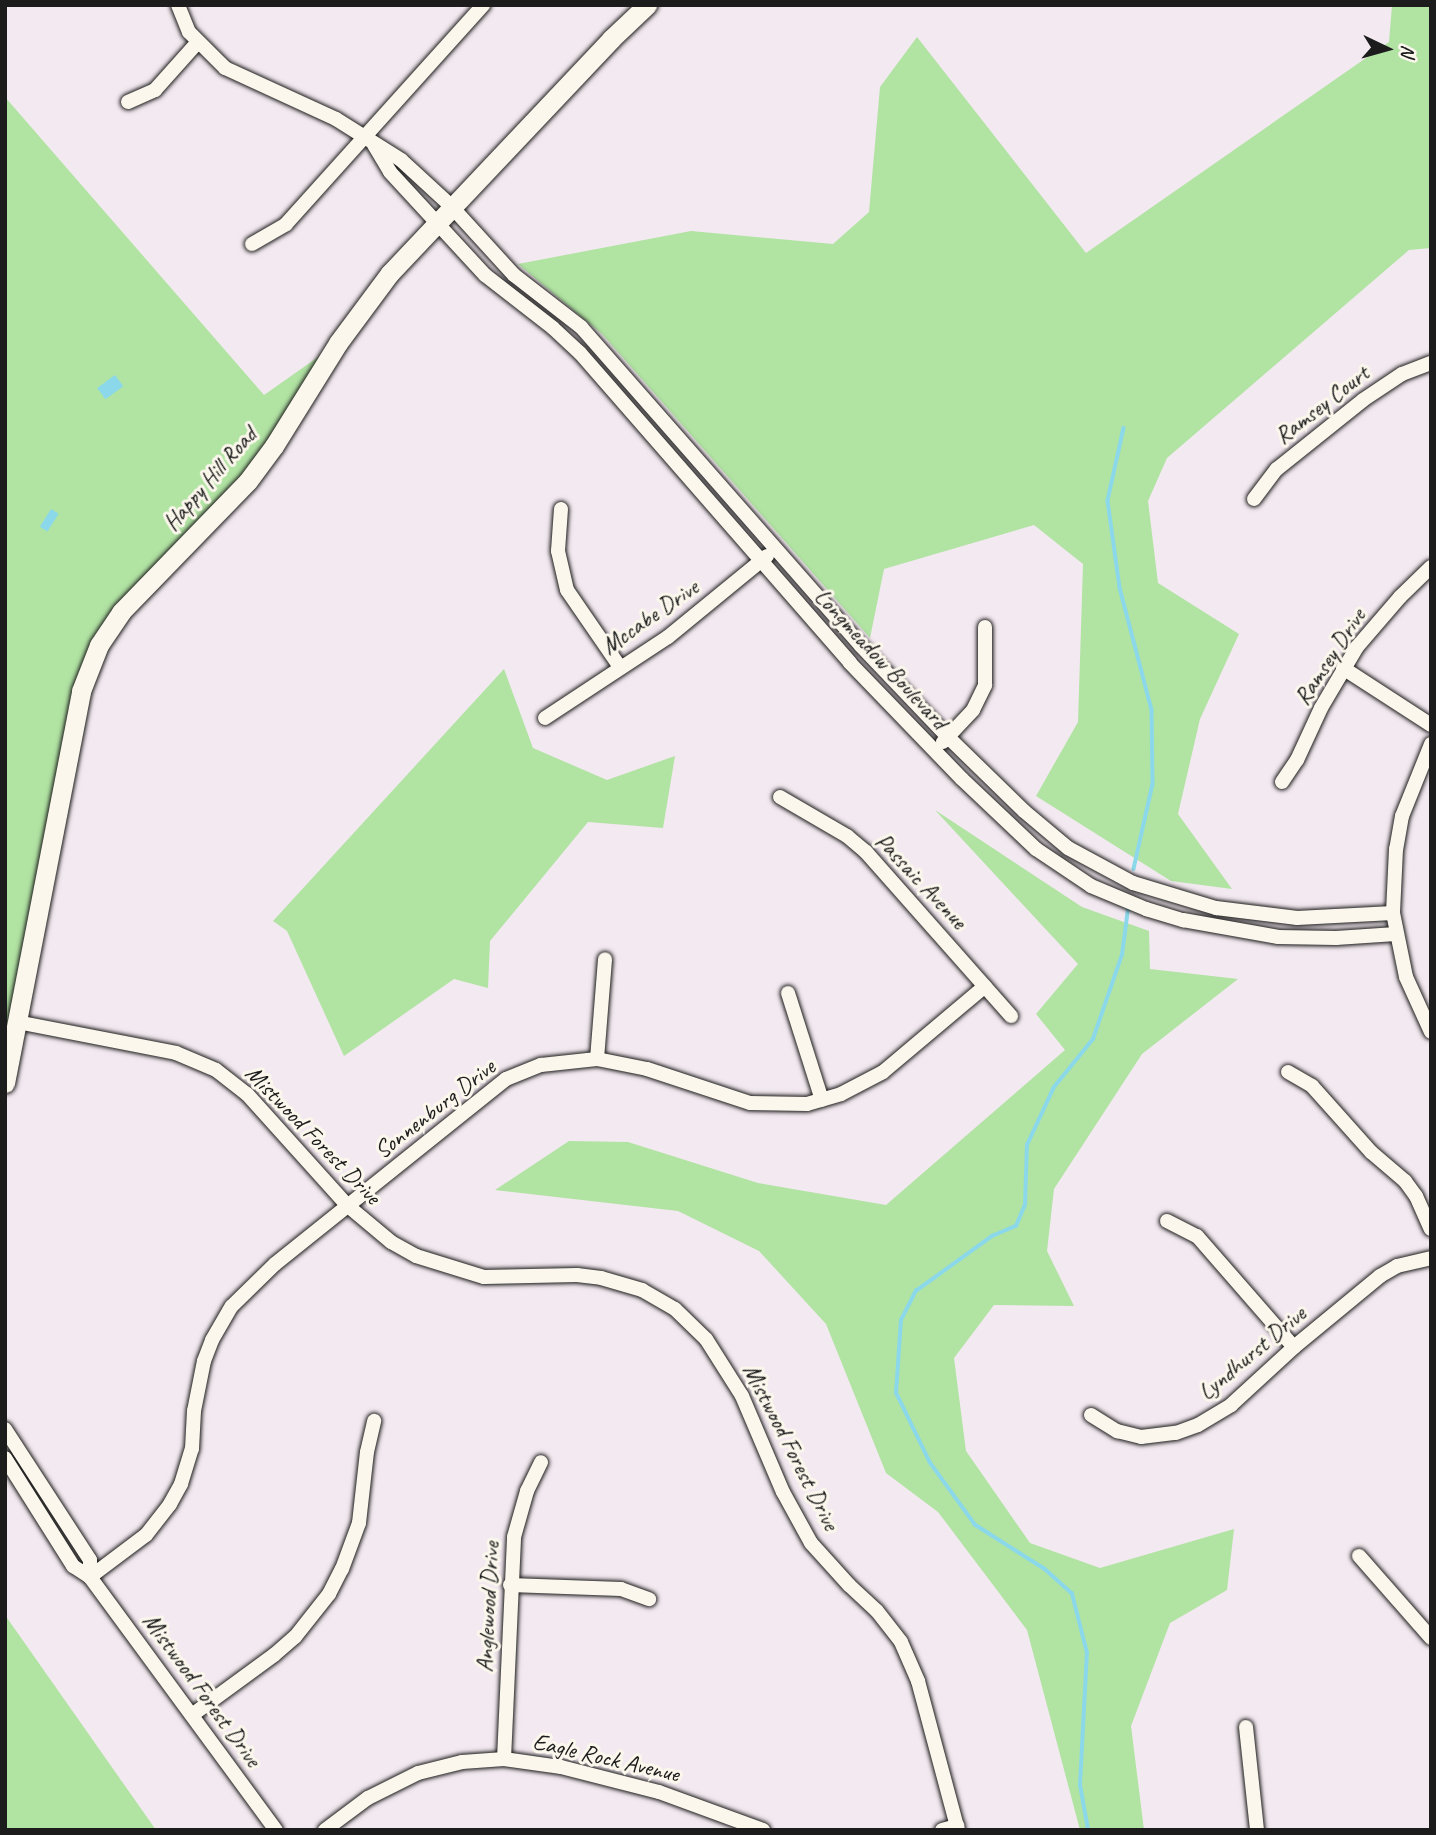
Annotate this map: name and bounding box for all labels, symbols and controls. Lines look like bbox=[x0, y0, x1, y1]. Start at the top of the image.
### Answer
north arrow bbox=[1352, 14, 1422, 84]
text: N bbox=[1395, 44, 1420, 58]
street label: Ramsey Court bbox=[1269, 359, 1375, 451]
street label: Happy Hill Road bbox=[157, 421, 263, 537]
street label: Mccabe Drive bbox=[596, 573, 704, 661]
street label: Longmeadow Boulevard bbox=[808, 582, 954, 736]
street label: Ramsey Drive bbox=[1288, 603, 1372, 711]
street label: Passaic Avenue bbox=[869, 827, 973, 935]
street label: Sonnenburg Drive bbox=[369, 1053, 501, 1165]
street label: Mistwood Forest Drive bbox=[239, 1059, 387, 1211]
street label: Lyndhurst Drive bbox=[1192, 1300, 1312, 1406]
street label: Mistwood Forest Drive bbox=[737, 1359, 845, 1535]
street label: Anglewood Drive bbox=[470, 1541, 506, 1673]
street label: Mistwood Forest Drive bbox=[137, 1607, 267, 1773]
street label: Eagle Rock Avenue bbox=[530, 1727, 682, 1789]

